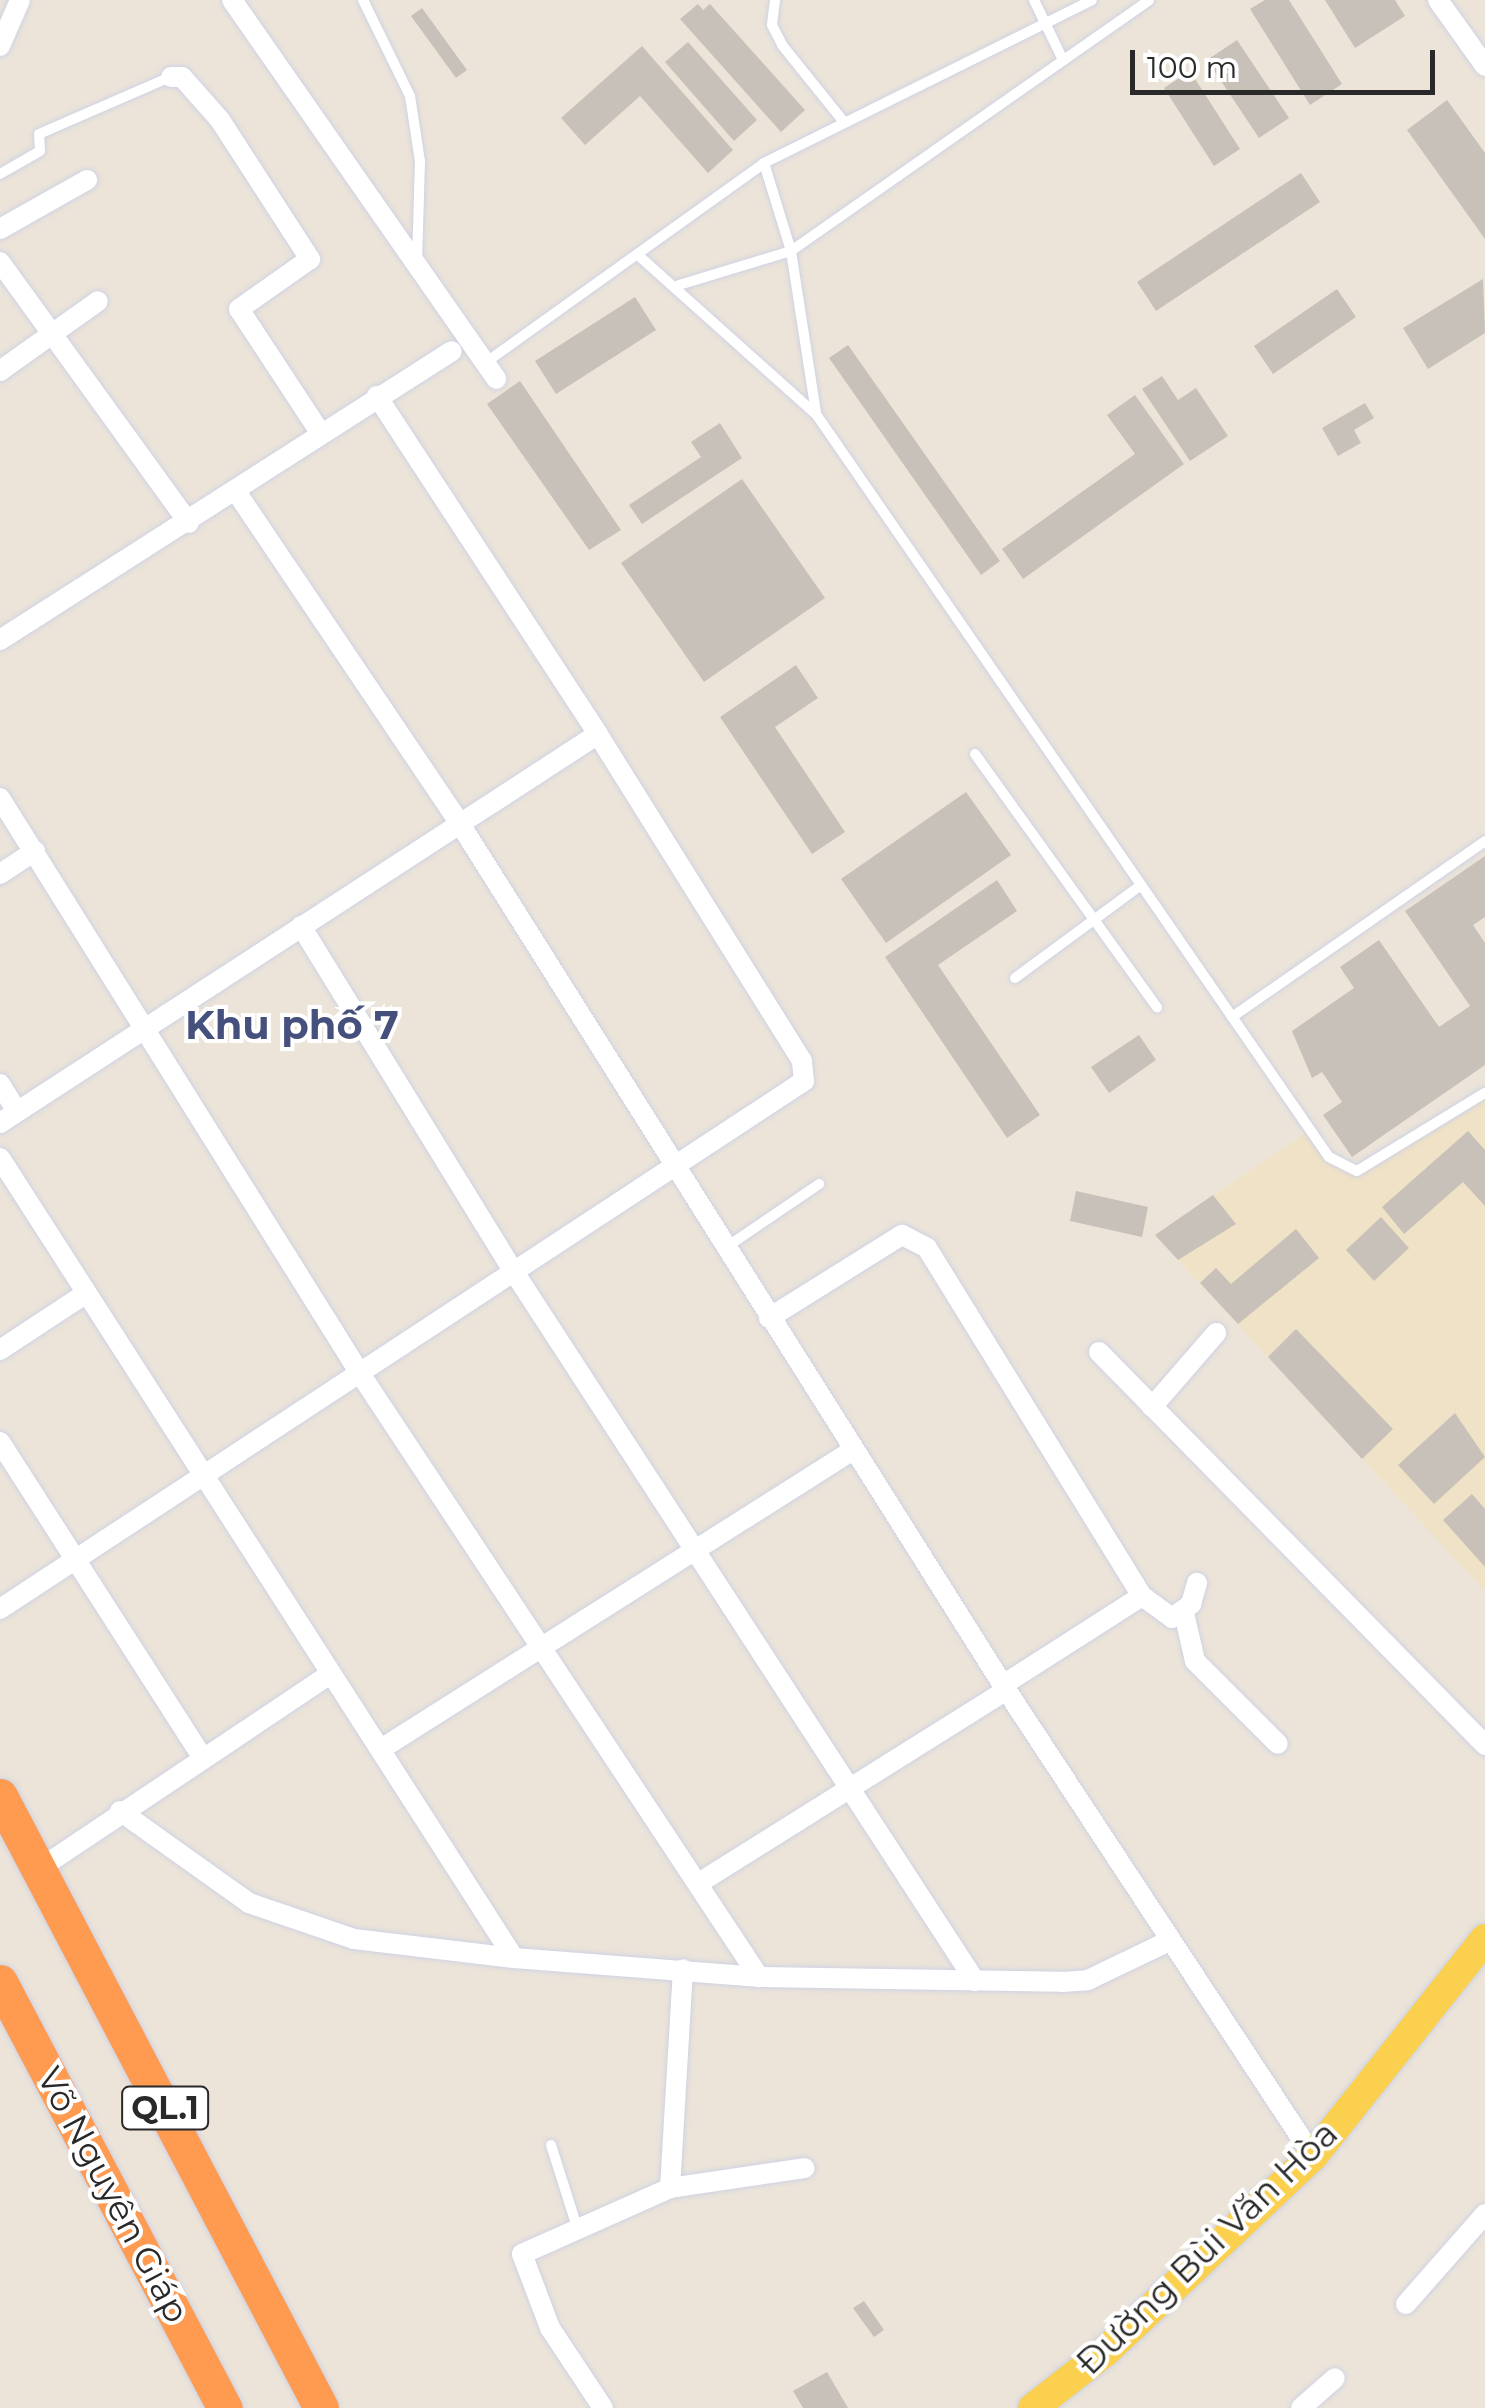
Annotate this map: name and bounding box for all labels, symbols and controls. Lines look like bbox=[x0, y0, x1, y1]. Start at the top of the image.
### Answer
scale bar bbox=[1135, 30, 1440, 92]
text: 100 m bbox=[1147, 49, 1237, 86]
district label: Khu phố 7 bbox=[185, 1001, 399, 1049]
street label: Võ Nguyên Giáp bbox=[28, 2060, 198, 2330]
road number: QL.1 bbox=[120, 2081, 210, 2135]
street label: Đường Bùi Văn Hòa bbox=[1068, 2113, 1346, 2383]

